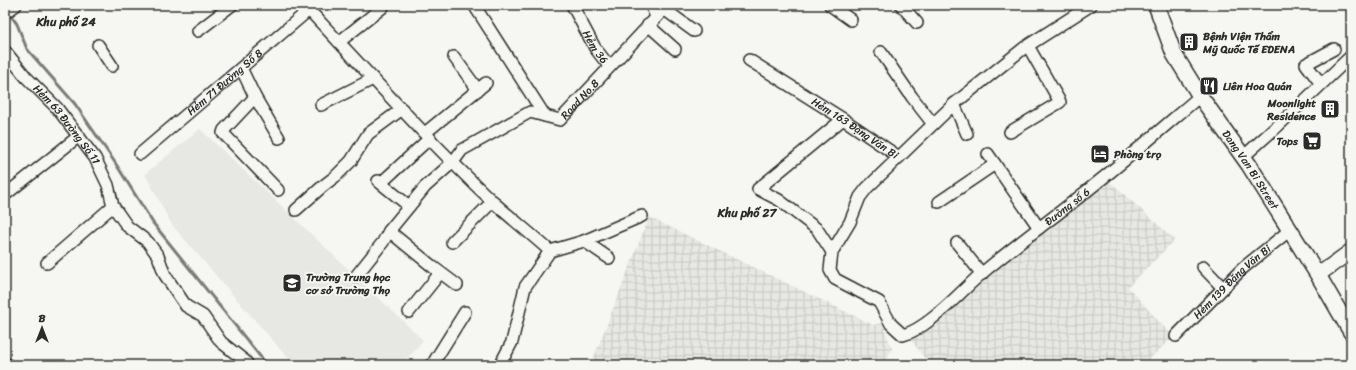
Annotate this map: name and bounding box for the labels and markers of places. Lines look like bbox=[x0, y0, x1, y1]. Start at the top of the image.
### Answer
place label: Bệnh Viện Thẩm Mỹ Quốc Tế EDENA bbox=[1202, 27, 1295, 59]
building icon: Bệnh Viện Thẩm Mỹ Quốc Tế EDENA bbox=[1178, 31, 1200, 53]
restaurant icon: Liên Hoa Quán bbox=[1198, 75, 1220, 97]
place label: Liên Hoa Quán bbox=[1223, 77, 1292, 96]
place label: Moonlight Residence bbox=[1266, 94, 1316, 126]
building icon: Moonlight Residence bbox=[1319, 98, 1341, 120]
supermarket icon: Tops bbox=[1301, 130, 1323, 152]
place label: Tops bbox=[1276, 132, 1299, 151]
hotel icon: Phòng trọ bbox=[1089, 143, 1111, 165]
place label: Phòng trọ bbox=[1114, 145, 1162, 164]
place label: Trường Trung học cơ sở Trường Thọ bbox=[305, 268, 391, 300]
school or university icon: Trường Trung học cơ sở Trường Thọ bbox=[281, 272, 303, 294]

